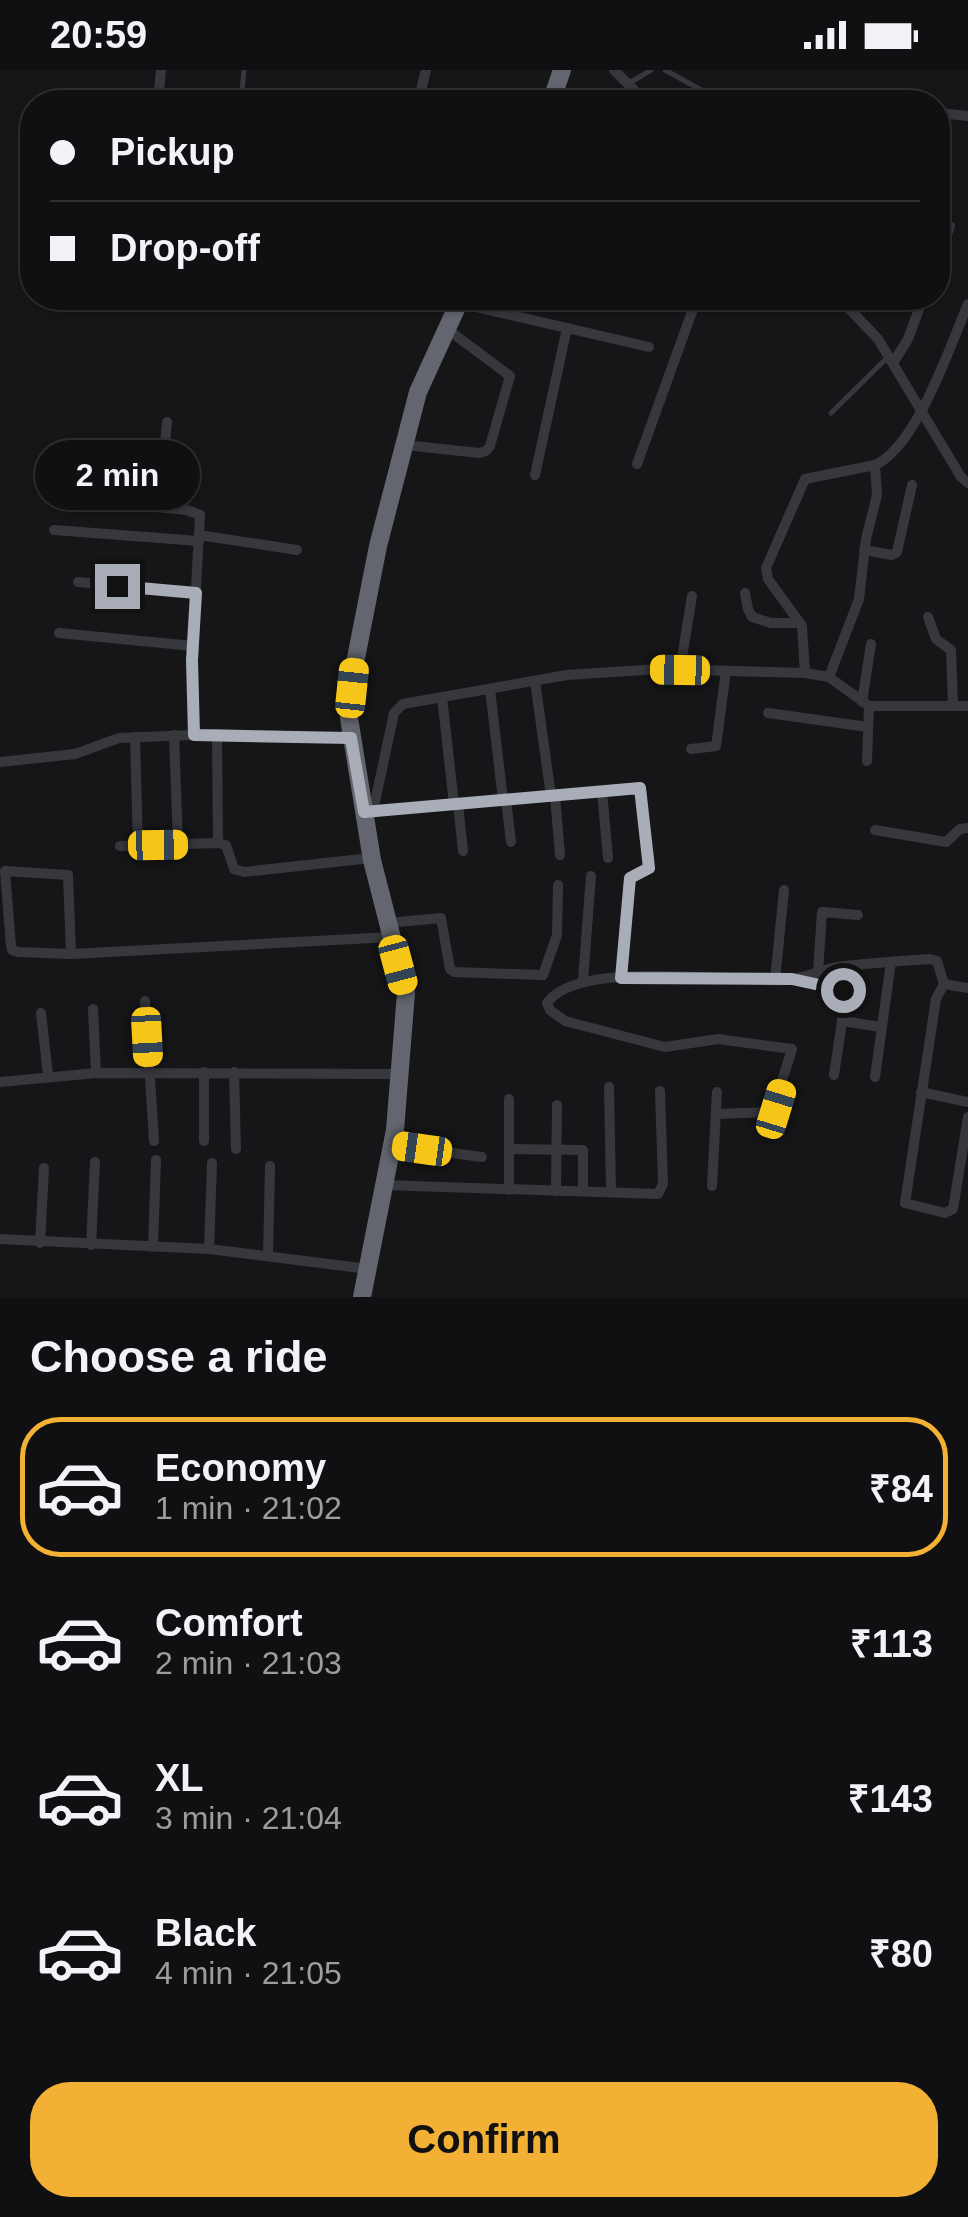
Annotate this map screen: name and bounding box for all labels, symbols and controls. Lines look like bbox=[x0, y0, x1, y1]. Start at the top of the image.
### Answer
text: 20:59 bbox=[50, 14, 147, 56]
text: Pickup bbox=[110, 131, 235, 173]
text: Drop-off bbox=[110, 227, 260, 269]
callout: 2 min bbox=[34, 441, 200, 511]
text: 2 min bbox=[76, 457, 159, 493]
route end bbox=[95, 564, 140, 609]
car bbox=[650, 654, 710, 686]
car bbox=[334, 657, 370, 719]
car bbox=[128, 829, 188, 861]
car bbox=[376, 932, 420, 998]
route start bbox=[821, 968, 866, 1013]
car bbox=[130, 1006, 164, 1068]
car bbox=[753, 1076, 799, 1142]
car bbox=[390, 1130, 454, 1168]
text: Choose a ride bbox=[30, 1331, 328, 1382]
icon: car bbox=[35, 1442, 125, 1532]
text: Economy bbox=[155, 1447, 326, 1489]
text: ₹84 bbox=[869, 1468, 933, 1510]
text: 1 min · 21:02 bbox=[155, 1490, 342, 1526]
icon: car bbox=[35, 1597, 125, 1687]
text: Comfort bbox=[155, 1602, 303, 1644]
text: ₹113 bbox=[850, 1623, 933, 1665]
text: 2 min · 21:03 bbox=[155, 1645, 342, 1681]
icon: car bbox=[35, 1752, 125, 1842]
text: XL bbox=[155, 1757, 204, 1799]
text: ₹143 bbox=[848, 1778, 933, 1820]
text: 3 min · 21:04 bbox=[155, 1800, 342, 1836]
icon: car bbox=[35, 1907, 125, 1997]
text: Black bbox=[155, 1912, 256, 1954]
text: ₹80 bbox=[869, 1933, 933, 1975]
text: 4 min · 21:05 bbox=[155, 1955, 342, 1991]
button: Confirm bbox=[30, 2082, 938, 2197]

